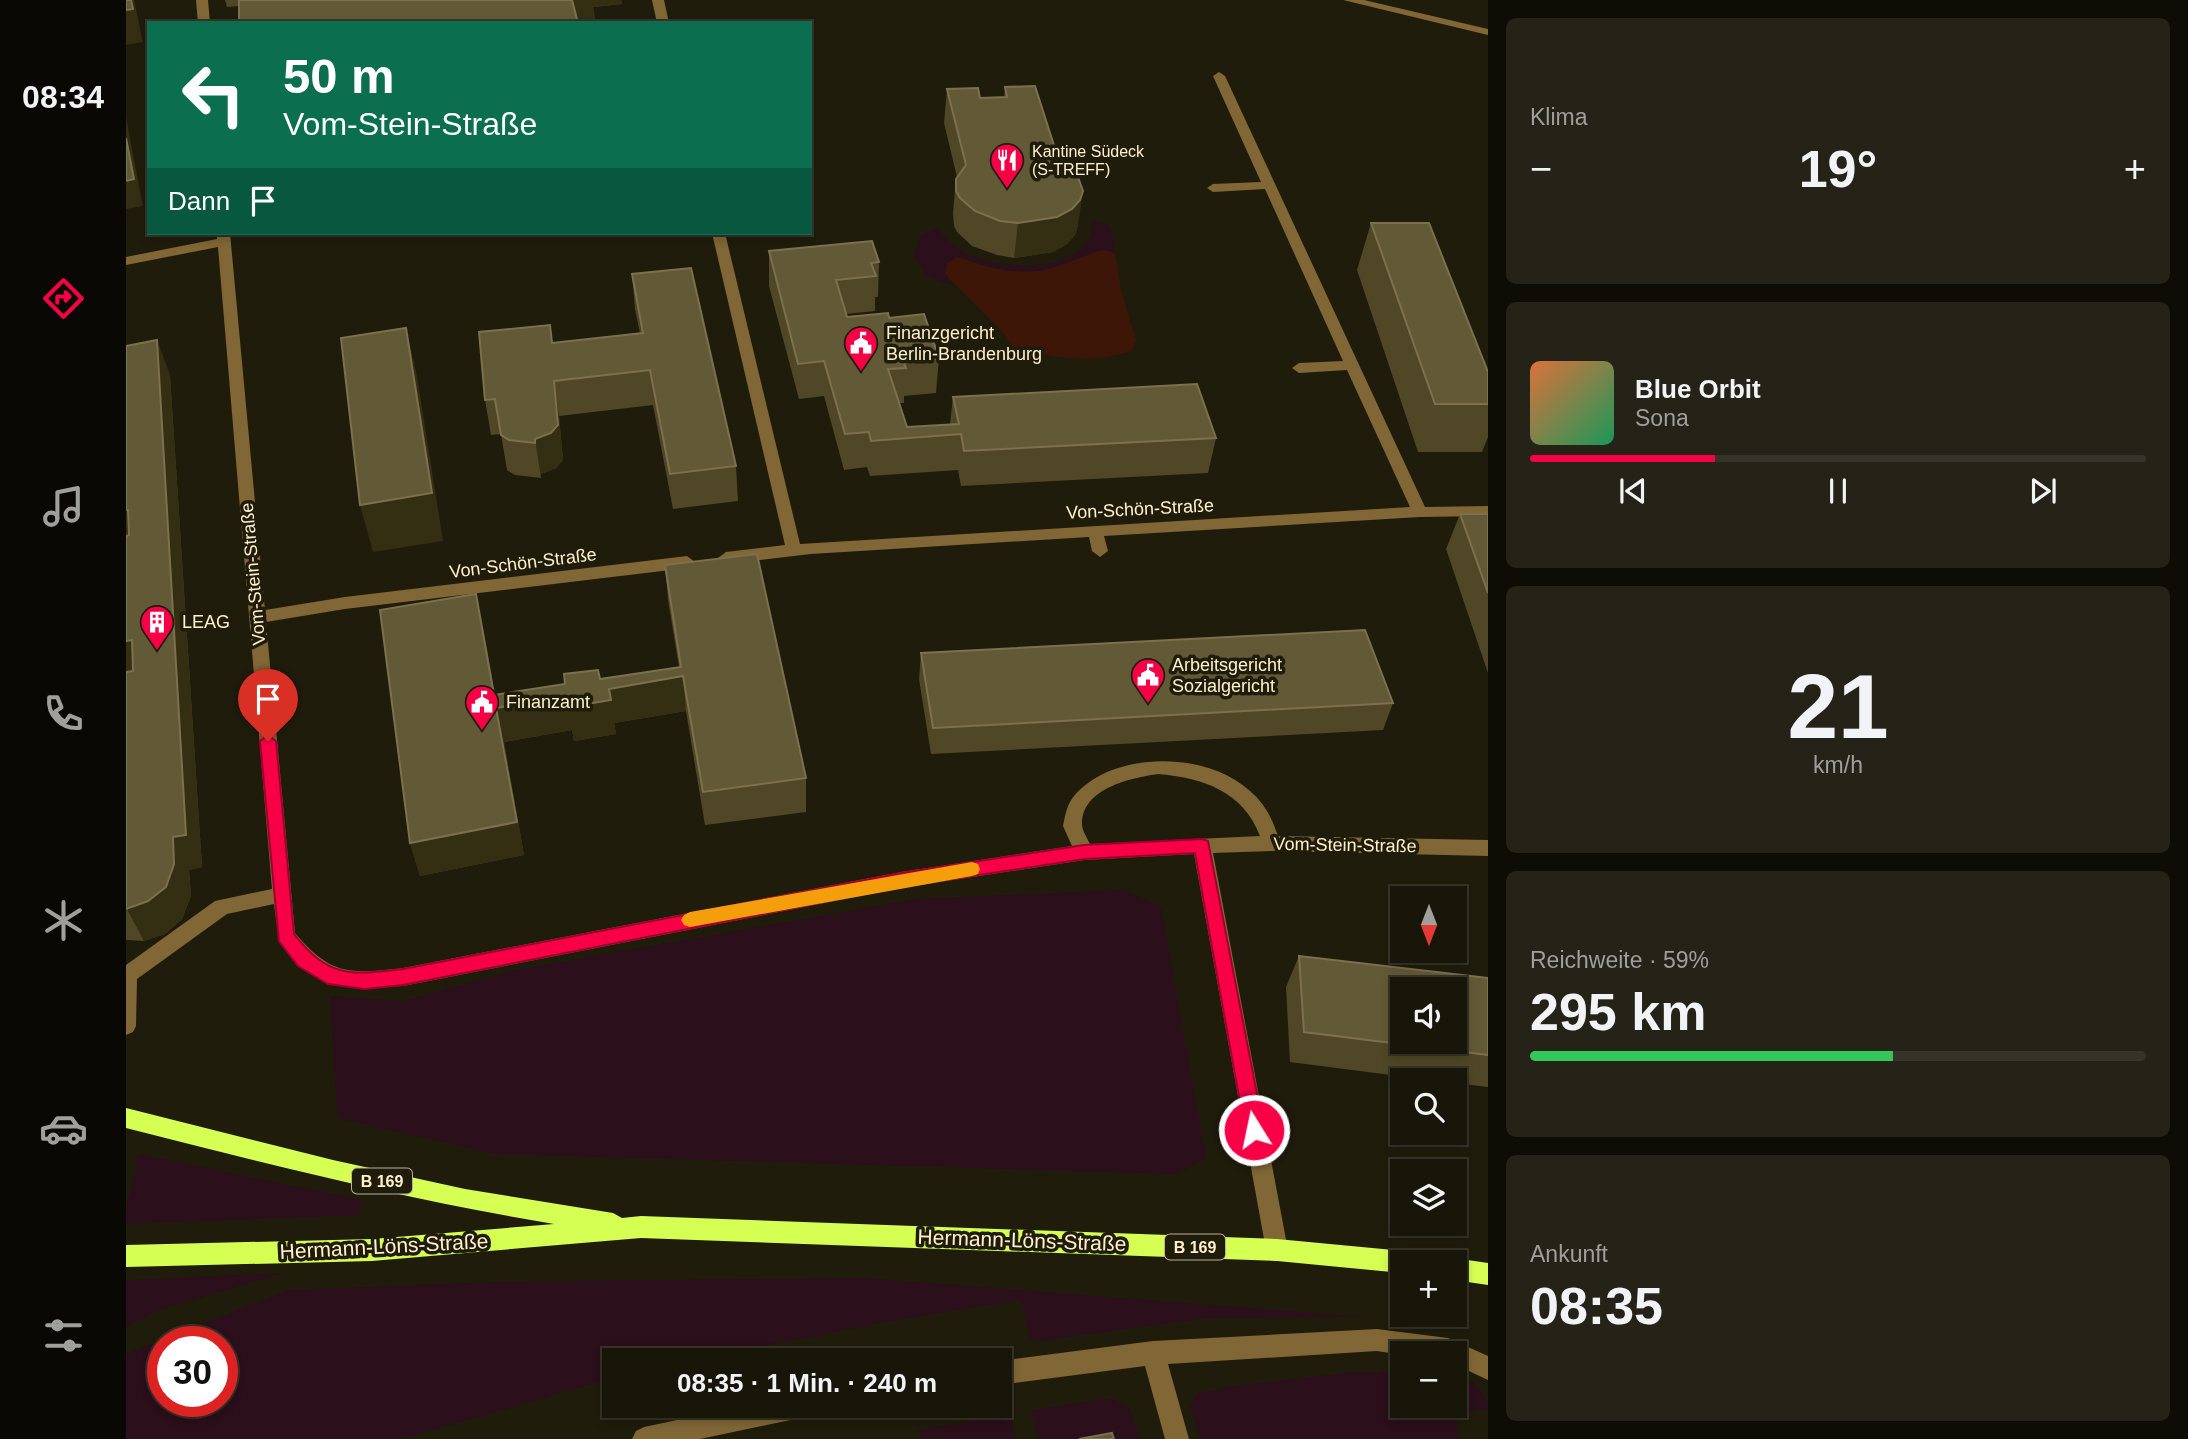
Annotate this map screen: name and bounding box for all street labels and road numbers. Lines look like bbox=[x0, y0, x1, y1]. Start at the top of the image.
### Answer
street label: Von-Schön-Straße bbox=[1066, 495, 1214, 523]
street label: Vom-Stein-Straße bbox=[237, 502, 269, 646]
street label: Von-Schön-Straße bbox=[448, 544, 598, 582]
street label: Vom-Stein-Straße bbox=[1273, 834, 1417, 856]
road number: B 169 bbox=[352, 1168, 412, 1194]
street label: Hermann-Löns-Straße bbox=[917, 1225, 1127, 1255]
street label: Hermann-Löns-Straße bbox=[279, 1229, 489, 1263]
road number: B 169 bbox=[1165, 1234, 1225, 1260]

